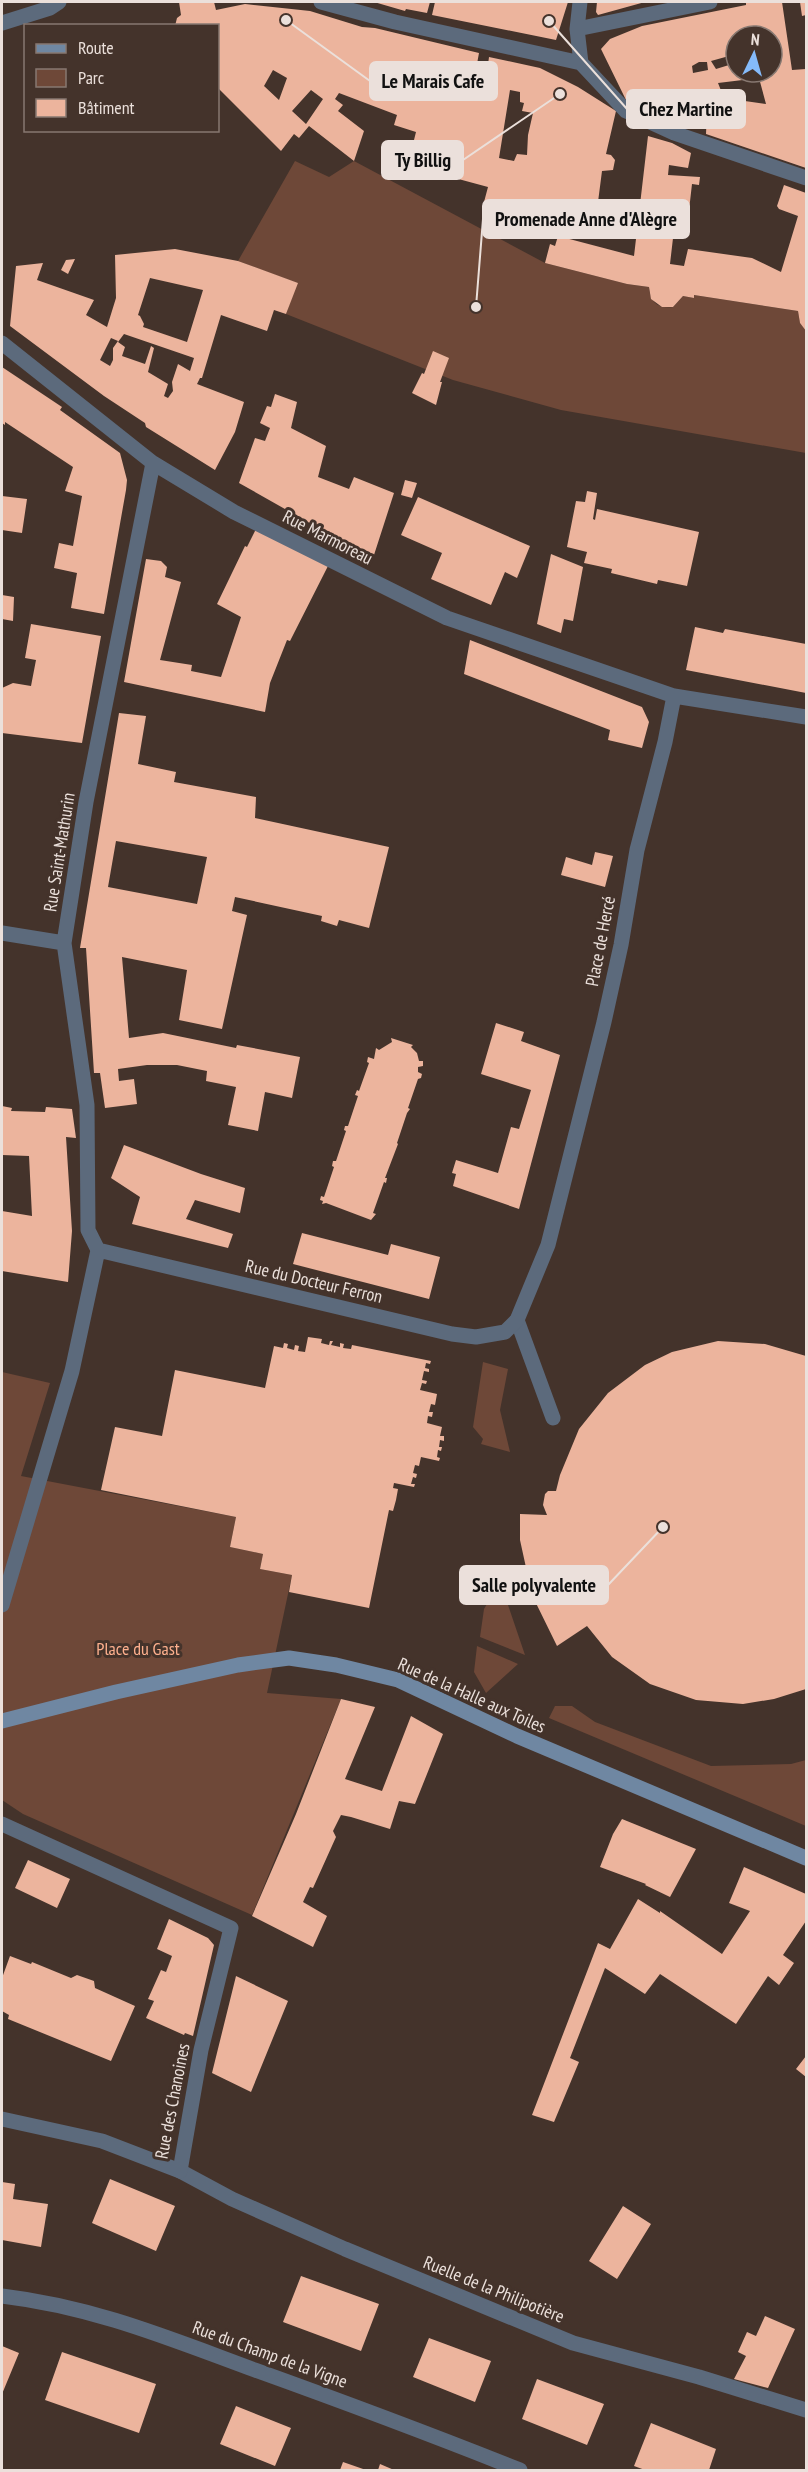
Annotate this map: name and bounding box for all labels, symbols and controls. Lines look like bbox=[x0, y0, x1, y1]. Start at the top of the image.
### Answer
legend bbox=[24, 24, 219, 132]
north arrow bbox=[724, 24, 784, 84]
text: N bbox=[750, 29, 760, 49]
text: Route bbox=[78, 36, 114, 59]
callout: Le Marais Cafe bbox=[370, 62, 497, 100]
text: Parc bbox=[78, 66, 105, 89]
text: Le Marais Cafe bbox=[382, 68, 484, 94]
callout: Chez Martine bbox=[627, 90, 745, 128]
text: Bâtiment bbox=[78, 96, 135, 119]
text: Chez Martine bbox=[639, 96, 733, 122]
callout: Ty Billig bbox=[382, 141, 463, 179]
text: Ty Billig bbox=[395, 147, 451, 173]
callout: Promenade Anne d'Alègre bbox=[483, 200, 689, 238]
text: Promenade Anne d'Alègre bbox=[495, 206, 677, 232]
street label: Rue Marmoreau bbox=[279, 504, 377, 570]
street label: Rue Saint-Mathurin bbox=[38, 791, 80, 913]
street label: Place de Hercé bbox=[580, 894, 620, 988]
street label: Rue du Docteur Ferron bbox=[243, 1254, 385, 1308]
callout: Salle polyvalente bbox=[460, 1566, 608, 1604]
text: Salle polyvalente bbox=[472, 1572, 596, 1598]
park label: Place du Gast bbox=[96, 1637, 180, 1660]
street label: Rue de la Halle aux Toiles bbox=[395, 1652, 549, 1738]
street label: Rue des Chanoines bbox=[150, 2041, 194, 2161]
street label: Ruelle de la Philipotière bbox=[420, 2250, 568, 2328]
street label: Rue du Champ de la Vigne bbox=[189, 2315, 351, 2393]

